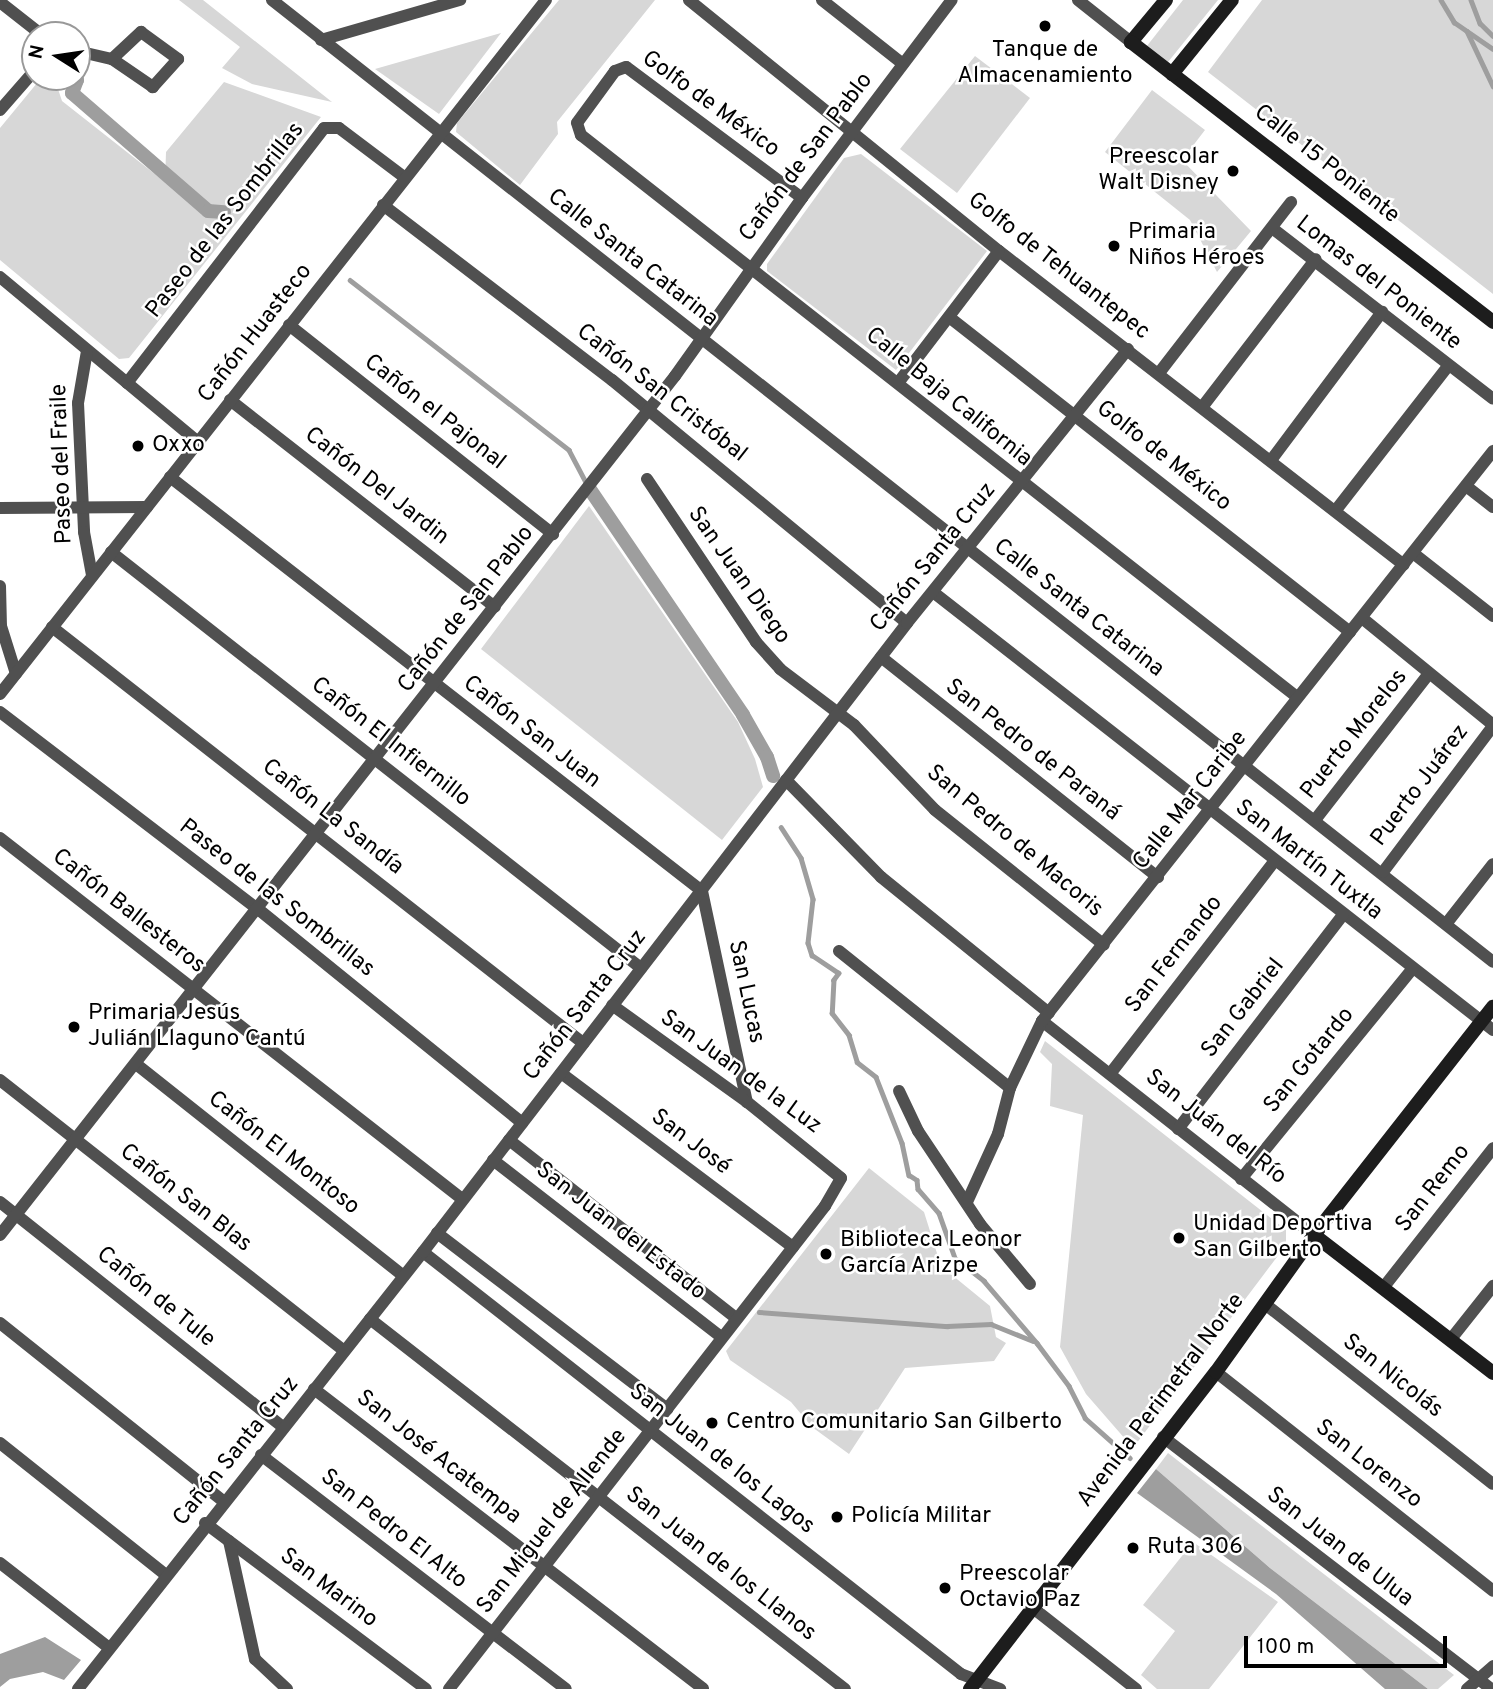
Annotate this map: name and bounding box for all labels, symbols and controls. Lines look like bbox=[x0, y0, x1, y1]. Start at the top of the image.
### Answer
marker: Tanque de Almacenamiento bbox=[1037, 18, 1053, 34]
north arrow bbox=[21, 21, 91, 91]
place label: Tanque de Almacenamiento bbox=[957, 37, 1133, 91]
text: N bbox=[24, 43, 51, 61]
street label: Golfo de México bbox=[636, 46, 784, 164]
street label: Cañón de San Pablo bbox=[734, 68, 880, 248]
street label: Calle 15 Poniente bbox=[1248, 100, 1404, 230]
street label: Paseo de las Sombrillas bbox=[141, 118, 311, 324]
place label: Preescolar Walt Disney bbox=[1098, 144, 1219, 198]
marker: Preescolar Walt Disney bbox=[1225, 163, 1241, 179]
street label: Calle Santa Catarina bbox=[541, 184, 723, 334]
street label: Golfo de Tehuantepec bbox=[961, 187, 1155, 347]
street label: Lomas del Poniente bbox=[1290, 211, 1466, 357]
place label: Primaria Niños Héroes bbox=[1128, 219, 1265, 273]
marker: Primaria Niños Héroes bbox=[1106, 238, 1122, 254]
street label: Cañón Huasteco bbox=[193, 259, 319, 409]
street label: Cañón San Cristóbal bbox=[570, 319, 752, 469]
street label: Calle Baja California bbox=[859, 322, 1037, 474]
street label: Cañón el Pajonal bbox=[358, 349, 510, 477]
street label: Paseo del Fraile bbox=[46, 383, 80, 545]
street label: Golfo de México bbox=[1090, 396, 1236, 518]
street label: Cañón Del Jardin bbox=[298, 422, 454, 552]
place label: Oxxo bbox=[152, 432, 205, 460]
marker: Oxxo bbox=[130, 438, 146, 454]
street label: Cañón Santa Cruz bbox=[865, 478, 1003, 638]
street label: San Juan Diego bbox=[681, 502, 795, 650]
street label: Cañón de San Pablo bbox=[393, 521, 541, 699]
street label: Calle Santa Catarina bbox=[987, 534, 1169, 684]
street label: Puerto Morelos bbox=[1296, 665, 1414, 805]
street label: Cañón San Juan bbox=[457, 671, 605, 795]
street label: Cañón El Infiernillo bbox=[305, 672, 475, 814]
street label: San Pedro de Paraná bbox=[939, 674, 1125, 828]
street label: Puerto Juárez bbox=[1366, 720, 1476, 852]
street label: Calle Mar Caribe bbox=[1128, 726, 1254, 876]
street label: Cañón La Sandía bbox=[256, 754, 408, 882]
street label: San Pedro de Macoris bbox=[920, 760, 1108, 924]
street label: San Martín Tuxtla bbox=[1228, 795, 1388, 927]
street label: Paseo de las Sombrillas bbox=[173, 814, 379, 984]
street label: Cañón Ballesteros bbox=[46, 844, 210, 980]
street label: San Fernando bbox=[1121, 891, 1229, 1019]
street label: Cañón Santa Cruz bbox=[518, 925, 654, 1087]
street label: San Lucas bbox=[721, 938, 769, 1046]
street label: San Gabriel bbox=[1197, 954, 1291, 1064]
place label: Primaria Jesús Julián Llaguno Cantú bbox=[88, 1000, 306, 1054]
street label: San Gotardo bbox=[1259, 1003, 1361, 1119]
street label: San Juan de la Luz bbox=[654, 1005, 826, 1141]
marker: Primaria Jesús Julián Llaguno Cantú bbox=[66, 1019, 82, 1035]
street label: San Juán del Río bbox=[1139, 1064, 1291, 1192]
street label: Cañón El Montoso bbox=[202, 1086, 364, 1222]
street label: San José bbox=[645, 1104, 735, 1182]
street label: Cañón San Blas bbox=[113, 1139, 257, 1259]
street label: San Remo bbox=[1391, 1139, 1477, 1239]
street label: San Juan del Estado bbox=[529, 1157, 711, 1307]
place label: Unidad Deportiva San Gilberto bbox=[1193, 1211, 1372, 1265]
place label: Biblioteca Leonor García Arizpe bbox=[840, 1227, 1022, 1281]
marker: Unidad Deportiva San Gilberto bbox=[1171, 1230, 1187, 1246]
street label: Cañón de Tule bbox=[90, 1241, 220, 1355]
marker: Biblioteca Leonor García Arizpe bbox=[818, 1246, 834, 1262]
street label: Avenida Perimetral Norte bbox=[1073, 1289, 1251, 1513]
street label: San Nicolás bbox=[1336, 1329, 1448, 1425]
street label: Cañón Santa Cruz bbox=[168, 1372, 306, 1532]
street label: San Juan de los Lagos bbox=[623, 1379, 819, 1541]
street label: San José Acatempa bbox=[350, 1385, 526, 1531]
place label: Centro Comunitario San Gilberto bbox=[726, 1409, 1062, 1437]
marker: Centro Comunitario San Gilberto bbox=[704, 1415, 720, 1431]
street label: San Lorenzo bbox=[1309, 1415, 1427, 1515]
street label: San Miguel de Allende bbox=[472, 1424, 634, 1620]
street label: San Pedro El Alto bbox=[314, 1464, 472, 1596]
street label: San Juan de los Llanos bbox=[619, 1482, 821, 1648]
street label: San Juan de Ulua bbox=[1260, 1482, 1418, 1614]
place label: Policía Militar bbox=[851, 1503, 991, 1531]
marker: Policía Militar bbox=[829, 1509, 845, 1525]
place label: Ruta 306 bbox=[1147, 1534, 1243, 1562]
marker: Ruta 306 bbox=[1125, 1540, 1141, 1556]
street label: San Marino bbox=[274, 1543, 382, 1635]
place label: Preescolar Octavio Paz bbox=[959, 1561, 1081, 1615]
marker: Preescolar Octavio Paz bbox=[937, 1580, 953, 1596]
scale bar bbox=[1248, 1622, 1451, 1666]
text: 100 m bbox=[1257, 1634, 1314, 1661]

